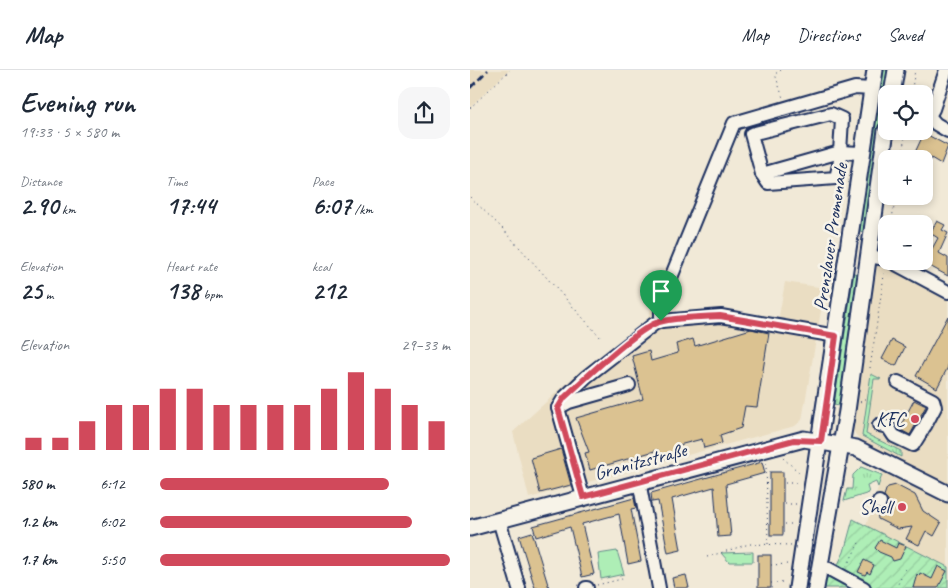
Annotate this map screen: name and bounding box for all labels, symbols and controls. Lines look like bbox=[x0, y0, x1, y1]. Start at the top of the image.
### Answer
text: Map bbox=[25, 20, 62, 50]
text: Map bbox=[742, 24, 769, 46]
text: Directions bbox=[797, 24, 860, 46]
text: Saved bbox=[888, 24, 923, 46]
text: Evening run bbox=[20, 85, 135, 120]
map controls bbox=[878, 85, 933, 270]
button: locate bbox=[878, 85, 933, 140]
button: share bbox=[398, 87, 450, 139]
text: 19:33 · 5 × 580 m bbox=[20, 122, 119, 142]
button: + bbox=[878, 150, 933, 205]
street label: Prenzlauer Promenade bbox=[808, 160, 853, 313]
text: Distance bbox=[20, 173, 62, 190]
text: Time bbox=[166, 173, 187, 190]
text: Pace bbox=[312, 173, 334, 190]
text: 2.90 bbox=[20, 190, 58, 222]
text: 17:44 bbox=[166, 190, 216, 222]
text: 6:07 bbox=[312, 190, 351, 222]
text: km bbox=[58, 201, 75, 218]
text: /km bbox=[351, 201, 373, 218]
button: − bbox=[878, 215, 933, 270]
text: Elevation bbox=[20, 258, 63, 275]
text: Heart rate bbox=[166, 258, 217, 275]
text: kcal bbox=[312, 258, 331, 275]
pin bbox=[640, 270, 682, 321]
text: 25 bbox=[20, 275, 42, 307]
text: 138 bbox=[166, 275, 200, 307]
text: 212 bbox=[312, 275, 346, 307]
icon: arrive bbox=[647, 277, 675, 305]
text: m bbox=[42, 286, 53, 303]
text: bpm bbox=[200, 286, 222, 303]
text: Elevation bbox=[20, 335, 69, 355]
text: 29–33 m bbox=[401, 335, 450, 355]
place label: KFC bbox=[876, 407, 907, 432]
marker: KFC bbox=[909, 413, 921, 425]
street label: Granitzstraße bbox=[591, 437, 690, 486]
text: 580 m bbox=[20, 474, 54, 494]
text: 6:12 bbox=[100, 474, 125, 494]
place label: Shell bbox=[859, 495, 896, 520]
marker: Shell bbox=[896, 501, 908, 513]
text: 1.2 km bbox=[20, 512, 57, 532]
text: 6:02 bbox=[100, 512, 125, 532]
text: 1.7 km bbox=[20, 550, 57, 570]
text: 5:50 bbox=[100, 550, 125, 570]

